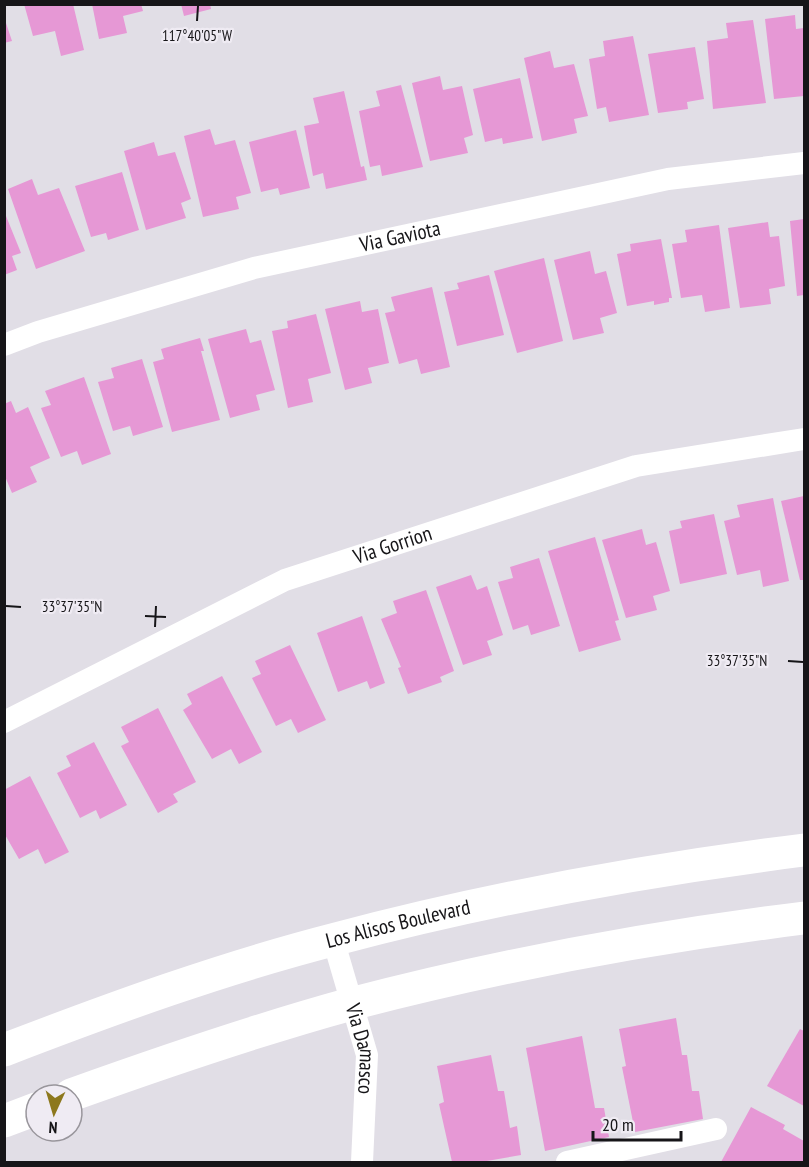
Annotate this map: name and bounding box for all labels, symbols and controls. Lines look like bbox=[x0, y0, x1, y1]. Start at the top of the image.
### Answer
text: 117°40'05"W bbox=[162, 26, 232, 45]
street label: Via Gaviota bbox=[356, 214, 443, 258]
street label: Via Gorrion bbox=[349, 519, 435, 570]
text: 33°37'35"N bbox=[42, 597, 102, 616]
text: 33°37'35"N bbox=[707, 651, 767, 670]
street label: Los Alisos Boulevard bbox=[323, 893, 473, 954]
street label: Via Damasco bbox=[339, 999, 381, 1095]
north arrow bbox=[24, 1083, 84, 1143]
scale bar bbox=[593, 1104, 682, 1142]
text: 20 m bbox=[602, 1113, 634, 1136]
text: N bbox=[48, 1118, 58, 1138]

